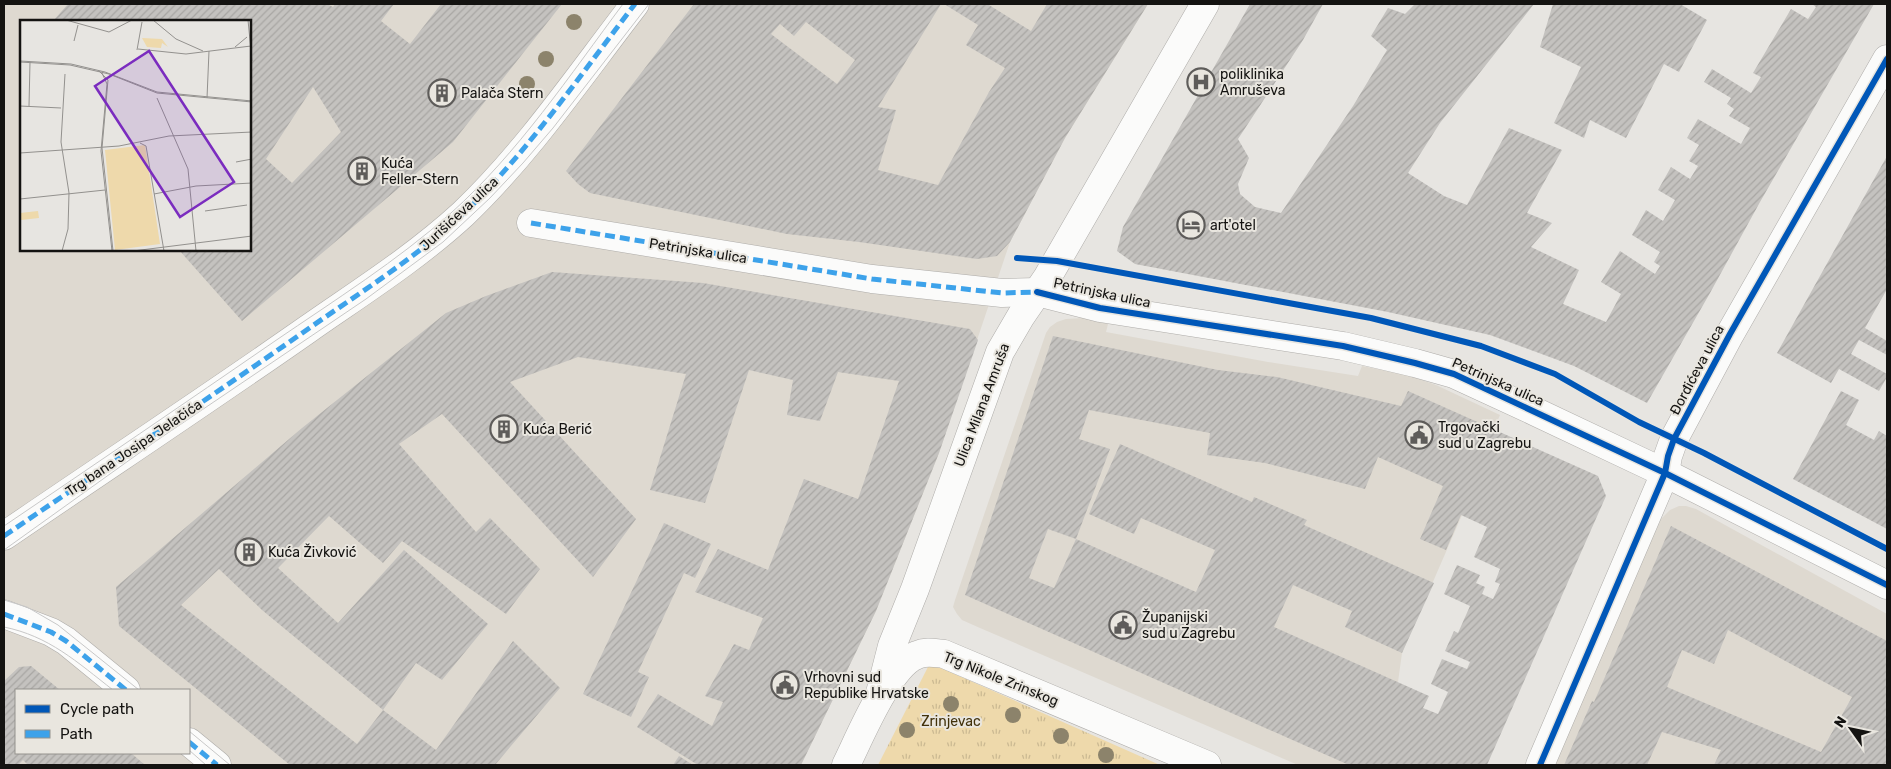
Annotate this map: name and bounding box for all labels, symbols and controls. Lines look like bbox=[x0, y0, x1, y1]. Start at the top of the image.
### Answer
inset map bbox=[20, 20, 251, 251]
place label: poliklinika Amruševa bbox=[1220, 66, 1286, 99]
hospital icon: poliklinika Amruševa bbox=[1186, 67, 1216, 97]
building icon: Palača Stern bbox=[427, 78, 457, 108]
place label: Palača Stern bbox=[461, 85, 543, 102]
place label: Kuća Feller-Stern bbox=[381, 155, 459, 188]
building icon: Kuća Feller-Stern bbox=[347, 156, 377, 186]
street label: Jurišićeva ulica bbox=[416, 173, 502, 255]
hotel icon: art'otel bbox=[1176, 210, 1206, 240]
place label: art'otel bbox=[1210, 217, 1256, 234]
street label: Petrinjska ulica bbox=[648, 235, 748, 267]
street label: Petrinjska ulica bbox=[1052, 274, 1152, 312]
street label: Đorđićeva ulica bbox=[1666, 322, 1728, 418]
street label: Ulica Milana Amruša bbox=[951, 341, 1013, 469]
street label: Petrinjska ulica bbox=[1449, 354, 1547, 410]
street label: Trg bana Josipa Jelačića bbox=[63, 396, 205, 500]
building icon: Kuća Berić bbox=[489, 414, 519, 444]
place label: Trgovački sud u Zagrebu bbox=[1438, 419, 1531, 452]
public building icon: Trgovački sud u Zagrebu bbox=[1404, 420, 1434, 450]
place label: Kuća Berić bbox=[523, 421, 592, 438]
building icon: Kuća Živković bbox=[234, 537, 264, 567]
place label: Kuća Živković bbox=[268, 543, 357, 561]
place label: Županijski sud u Zagrebu bbox=[1142, 608, 1235, 642]
public building icon: Županijski sud u Zagrebu bbox=[1108, 610, 1138, 640]
street label: Trg Nikole Zrinskog bbox=[941, 648, 1061, 710]
place label: Vrhovni sud Republike Hrvatske bbox=[804, 669, 929, 702]
public building icon: Vrhovni sud Republike Hrvatske bbox=[770, 670, 800, 700]
legend bbox=[15, 689, 190, 754]
text: Cycle path bbox=[60, 700, 134, 718]
north arrow bbox=[1826, 704, 1876, 754]
park label: Zrinjevac bbox=[921, 713, 981, 730]
text: N bbox=[1831, 713, 1850, 731]
text: Path bbox=[60, 725, 93, 743]

